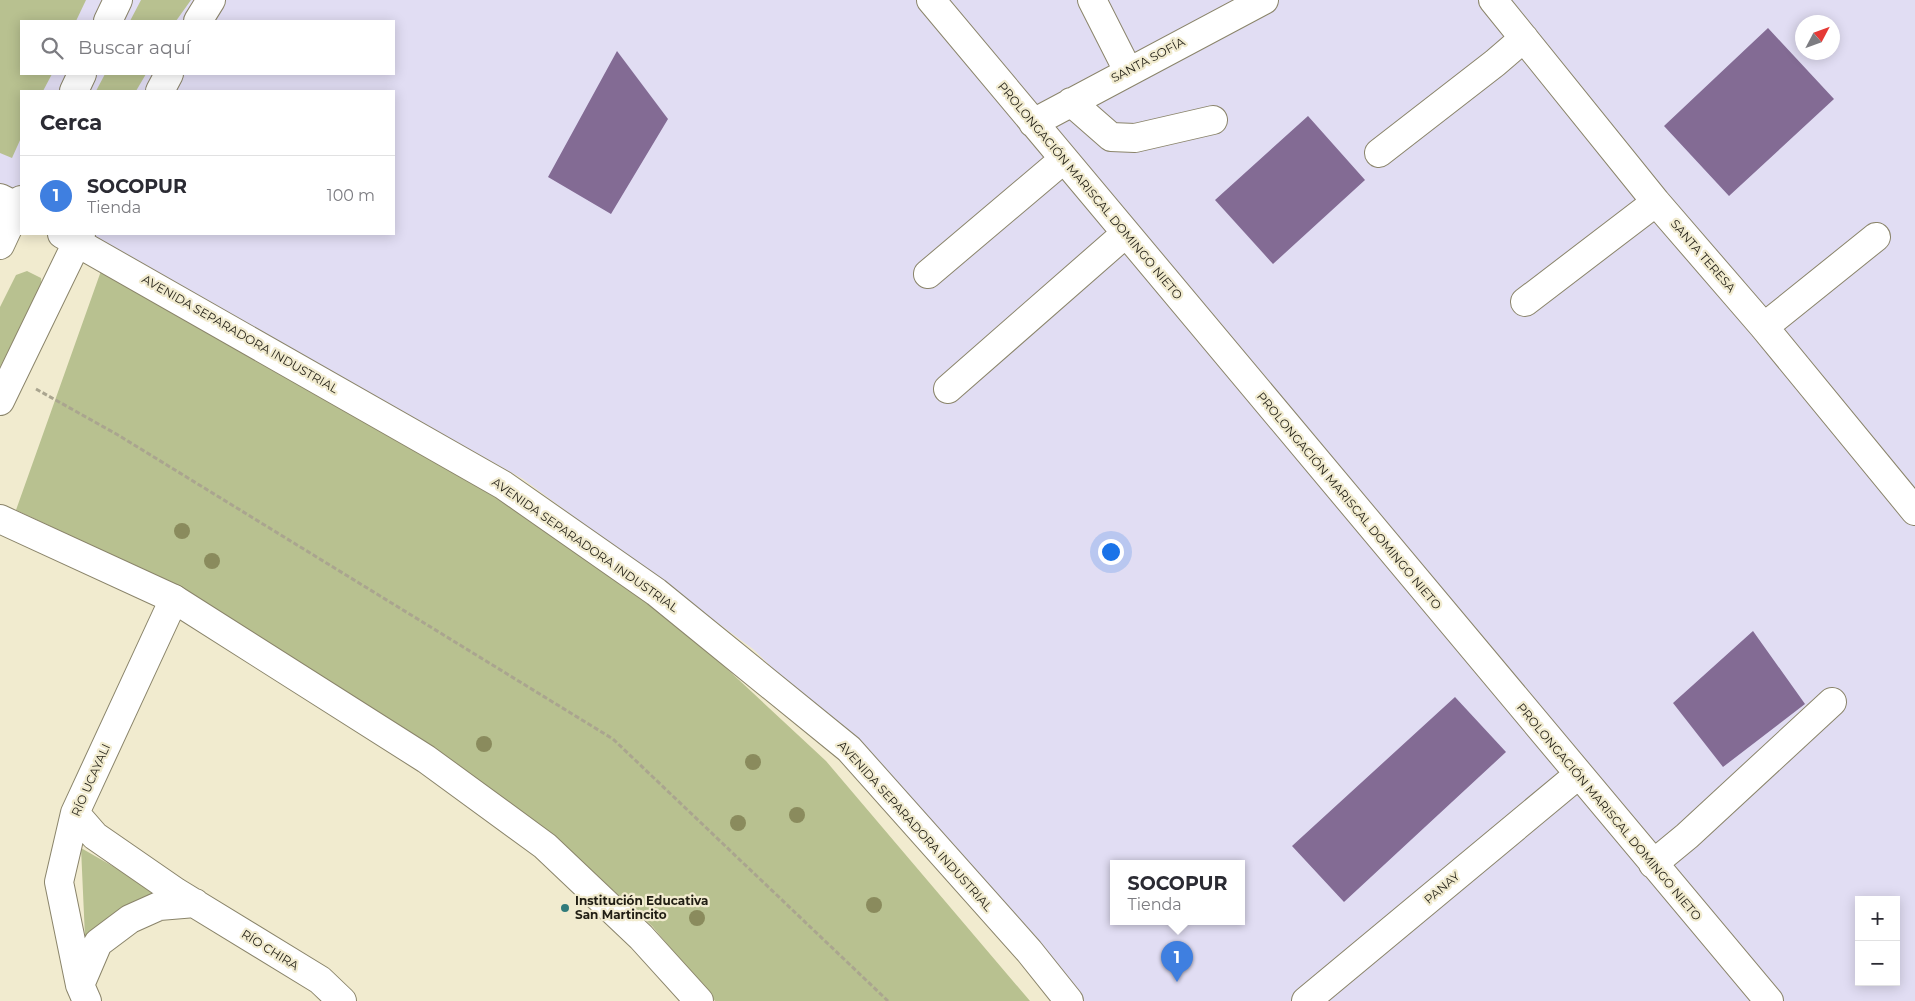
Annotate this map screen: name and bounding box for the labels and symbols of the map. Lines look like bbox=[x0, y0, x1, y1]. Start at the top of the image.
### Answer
north arrow bbox=[1795, 15, 1840, 60]
street label: SANTA SOFÍA bbox=[1108, 34, 1187, 85]
street label: PROLONGACIÓN MARISCAL DOMINGO NIETO bbox=[995, 79, 1186, 302]
street label: SANTA TERESA bbox=[1668, 216, 1739, 295]
street label: AVENIDA SEPARADORA INDUSTRIAL bbox=[139, 271, 341, 396]
street label: PROLONGACIÓN MARISCAL DOMINGO NIETO bbox=[1254, 389, 1445, 612]
street label: AVENIDA SEPARADORA INDUSTRIAL bbox=[489, 474, 681, 615]
your location bbox=[1098, 539, 1124, 565]
street label: PROLONGACIÓN MARISCAL DOMINGO NIETO bbox=[1514, 700, 1705, 923]
street label: AVENIDA SEPARADORA INDUSTRIAL bbox=[835, 737, 996, 914]
street label: RÍO UCAYALI bbox=[68, 741, 113, 818]
street label: PANAY bbox=[1421, 868, 1463, 907]
place label: Institución Educativa San Martincito bbox=[575, 893, 708, 922]
marker: Institución Educativa San Martincito bbox=[559, 902, 571, 914]
street label: RÍO CHIRA bbox=[239, 926, 302, 973]
pin: 1 bbox=[1161, 941, 1193, 982]

